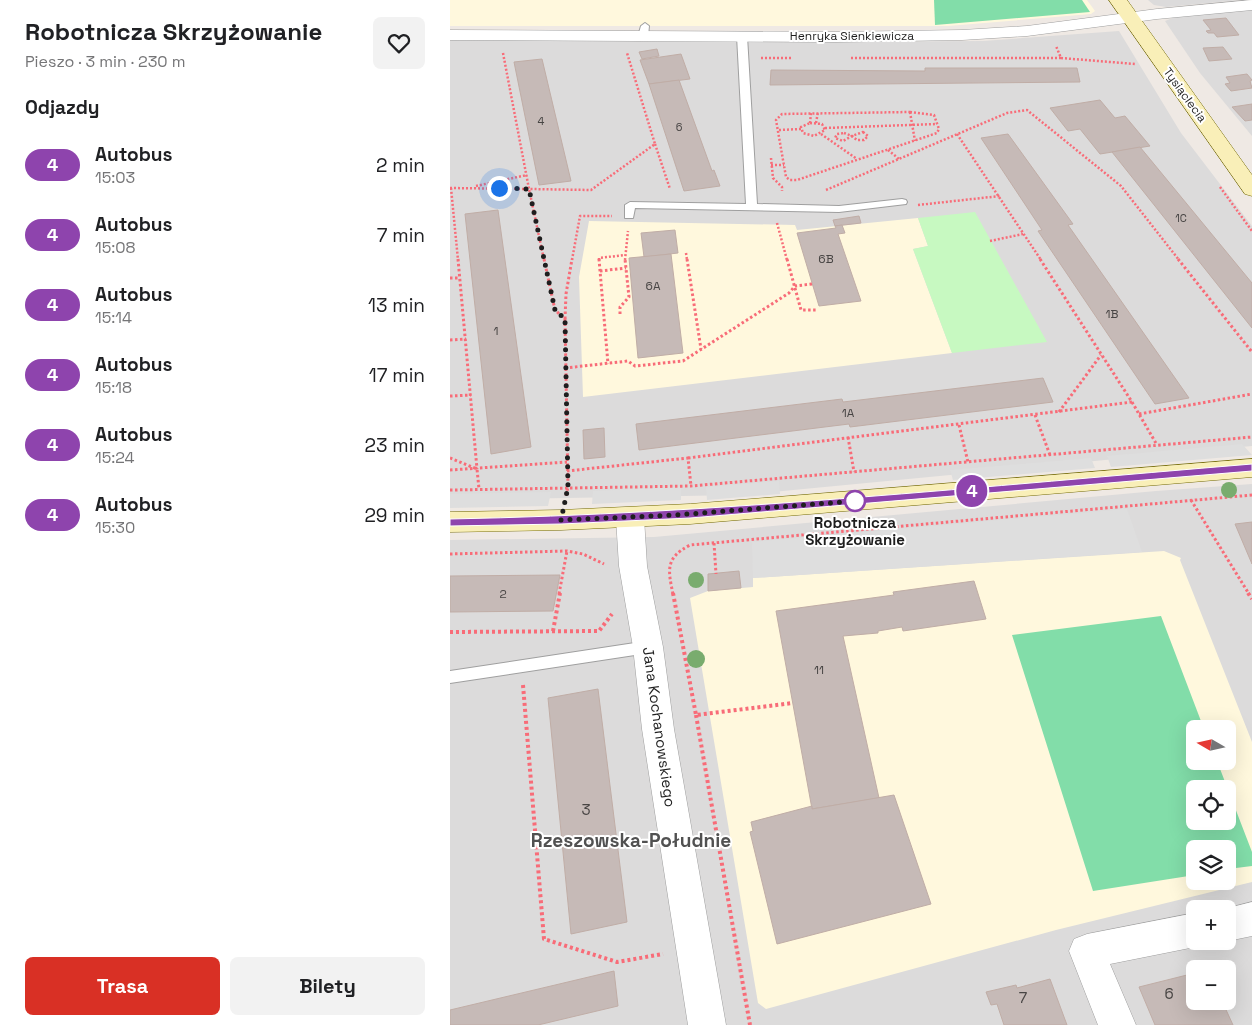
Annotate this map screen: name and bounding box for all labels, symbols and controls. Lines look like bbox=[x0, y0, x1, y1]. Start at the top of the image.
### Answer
text: Robotnicza Skrzyżowanie bbox=[25, 16, 322, 47]
button: heart bbox=[373, 17, 425, 69]
street label: Henryka Sienkiewicza bbox=[790, 28, 914, 44]
text: Pieszo · 3 min · 230 m bbox=[25, 51, 185, 72]
street label: Tysiąclecia bbox=[1160, 65, 1210, 126]
text: Odjazdy bbox=[25, 95, 100, 120]
house number: 4 bbox=[538, 114, 545, 128]
house number: 6 bbox=[676, 120, 683, 134]
text: Autobus bbox=[95, 142, 172, 167]
text: 4 bbox=[47, 153, 58, 176]
text: 2 min bbox=[376, 153, 425, 178]
text: 15:03 bbox=[95, 167, 135, 188]
your location bbox=[487, 176, 512, 201]
house number: 1C bbox=[1175, 211, 1187, 225]
text: Autobus bbox=[95, 212, 172, 237]
text: 4 bbox=[47, 223, 58, 246]
text: 7 min bbox=[377, 223, 425, 248]
text: 15:08 bbox=[95, 237, 136, 258]
house number: 6B bbox=[818, 251, 834, 267]
house number: 6A bbox=[646, 278, 661, 294]
text: Autobus bbox=[95, 282, 172, 307]
text: 4 bbox=[47, 293, 58, 316]
text: 13 min bbox=[368, 293, 425, 318]
house number: 1B bbox=[1106, 306, 1119, 322]
text: 15:14 bbox=[95, 307, 132, 328]
house number: 1 bbox=[493, 323, 499, 339]
text: Autobus bbox=[95, 352, 172, 377]
text: 4 bbox=[47, 363, 58, 386]
text: 17 min bbox=[369, 363, 425, 388]
text: 15:18 bbox=[95, 377, 132, 398]
house number: 1A bbox=[842, 405, 855, 421]
text: Autobus bbox=[95, 422, 172, 447]
text: 4 bbox=[47, 433, 58, 456]
text: 23 min bbox=[365, 433, 425, 458]
text: 15:24 bbox=[95, 447, 135, 468]
line badge: 4 bbox=[956, 475, 988, 507]
text: 4 bbox=[966, 479, 978, 502]
marker: Robotnicza Skrzyżowanie bbox=[844, 490, 866, 512]
text: Autobus bbox=[95, 492, 172, 517]
text: 4 bbox=[47, 503, 58, 526]
text: 29 min bbox=[364, 503, 425, 528]
place label: Robotnicza Skrzyżowanie bbox=[805, 513, 905, 549]
text: 15:30 bbox=[95, 517, 135, 538]
house number: 2 bbox=[499, 586, 507, 602]
street label: Jana Kochanowskiego bbox=[639, 646, 680, 808]
house number: 11 bbox=[814, 662, 824, 678]
north arrow bbox=[1186, 720, 1236, 770]
map controls bbox=[1186, 720, 1236, 1010]
button: locate bbox=[1186, 780, 1236, 830]
house number: 3 bbox=[581, 800, 591, 819]
district label: Rzeszowska-Południe bbox=[531, 828, 731, 853]
button: layers bbox=[1186, 840, 1236, 890]
button: + bbox=[1186, 900, 1236, 950]
button: Trasa bbox=[25, 957, 220, 1015]
button: Bilety bbox=[230, 957, 425, 1015]
button: − bbox=[1186, 960, 1236, 1010]
house number: 6 bbox=[1164, 984, 1174, 1003]
house number: 7 bbox=[1019, 988, 1027, 1007]

